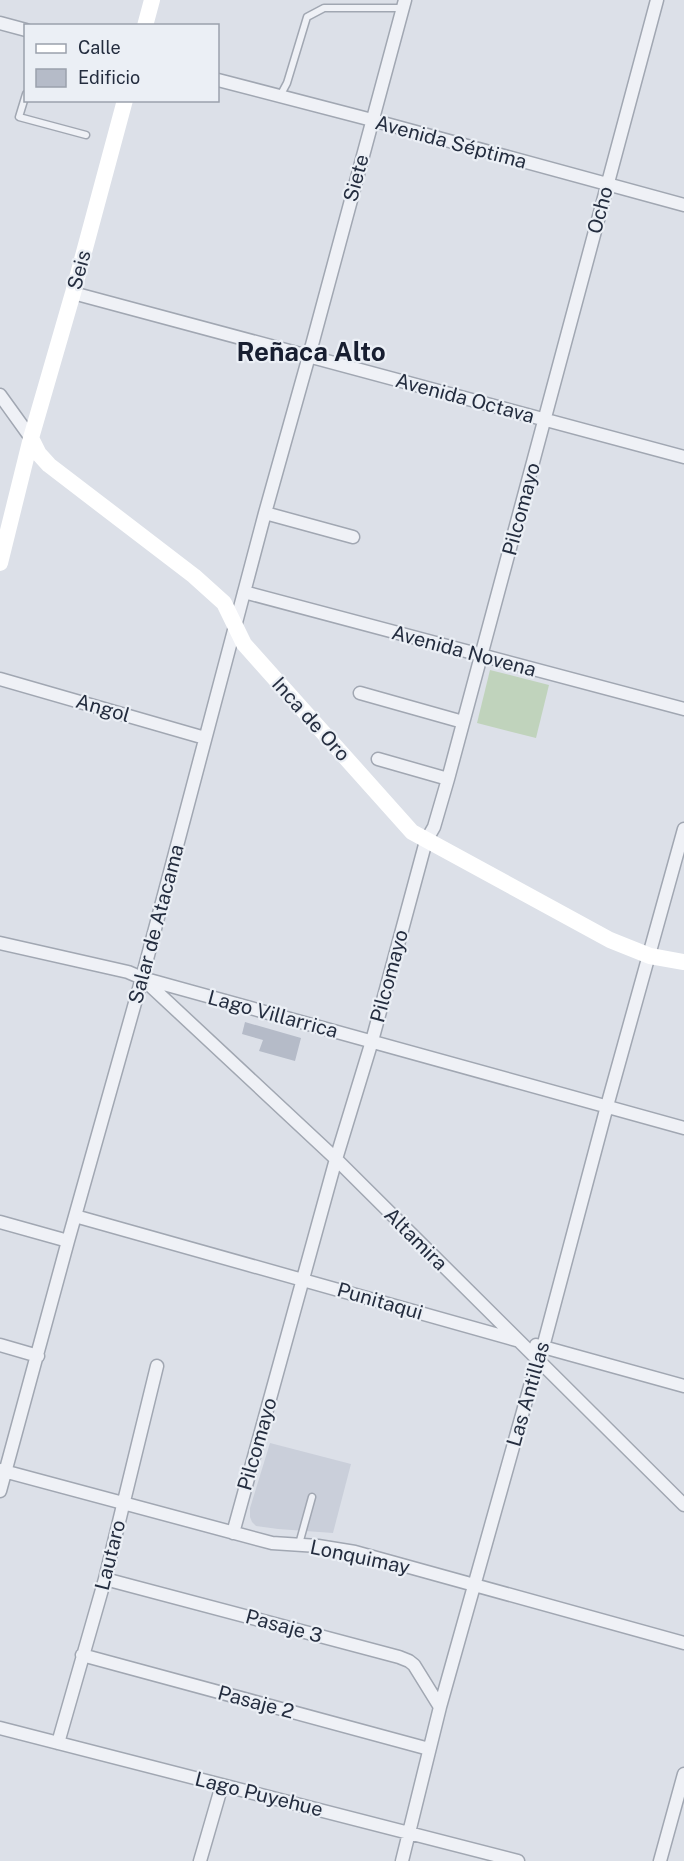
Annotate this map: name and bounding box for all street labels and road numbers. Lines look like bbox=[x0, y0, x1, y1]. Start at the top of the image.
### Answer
street label: Avenida Séptima bbox=[373, 110, 529, 174]
street label: Siete bbox=[338, 152, 374, 204]
street label: Ocho bbox=[582, 184, 618, 236]
street label: Seis bbox=[62, 248, 96, 292]
street label: Avenida Octava bbox=[393, 368, 537, 428]
street label: Pilcomayo bbox=[497, 460, 545, 558]
street label: Avenida Novena bbox=[389, 620, 539, 682]
street label: Inca de Oro bbox=[267, 672, 355, 766]
street label: Angol bbox=[73, 689, 133, 727]
street label: Salar de Atacama bbox=[123, 842, 189, 1006]
street label: Pilcomayo bbox=[365, 927, 413, 1025]
street label: Lago Villarrica bbox=[205, 985, 341, 1043]
street label: Altamira bbox=[380, 1203, 452, 1275]
street label: Punitaqui bbox=[334, 1277, 426, 1325]
street label: Las Antillas bbox=[502, 1339, 554, 1449]
street label: Pilcomayo bbox=[232, 1395, 282, 1493]
street label: Lautaro bbox=[90, 1517, 130, 1593]
street label: Lonquimay bbox=[308, 1535, 412, 1579]
street label: Pasaje 3 bbox=[243, 1604, 325, 1648]
street label: Pasaje 2 bbox=[215, 1680, 297, 1724]
street label: Lago Puyehue bbox=[193, 1767, 325, 1821]

